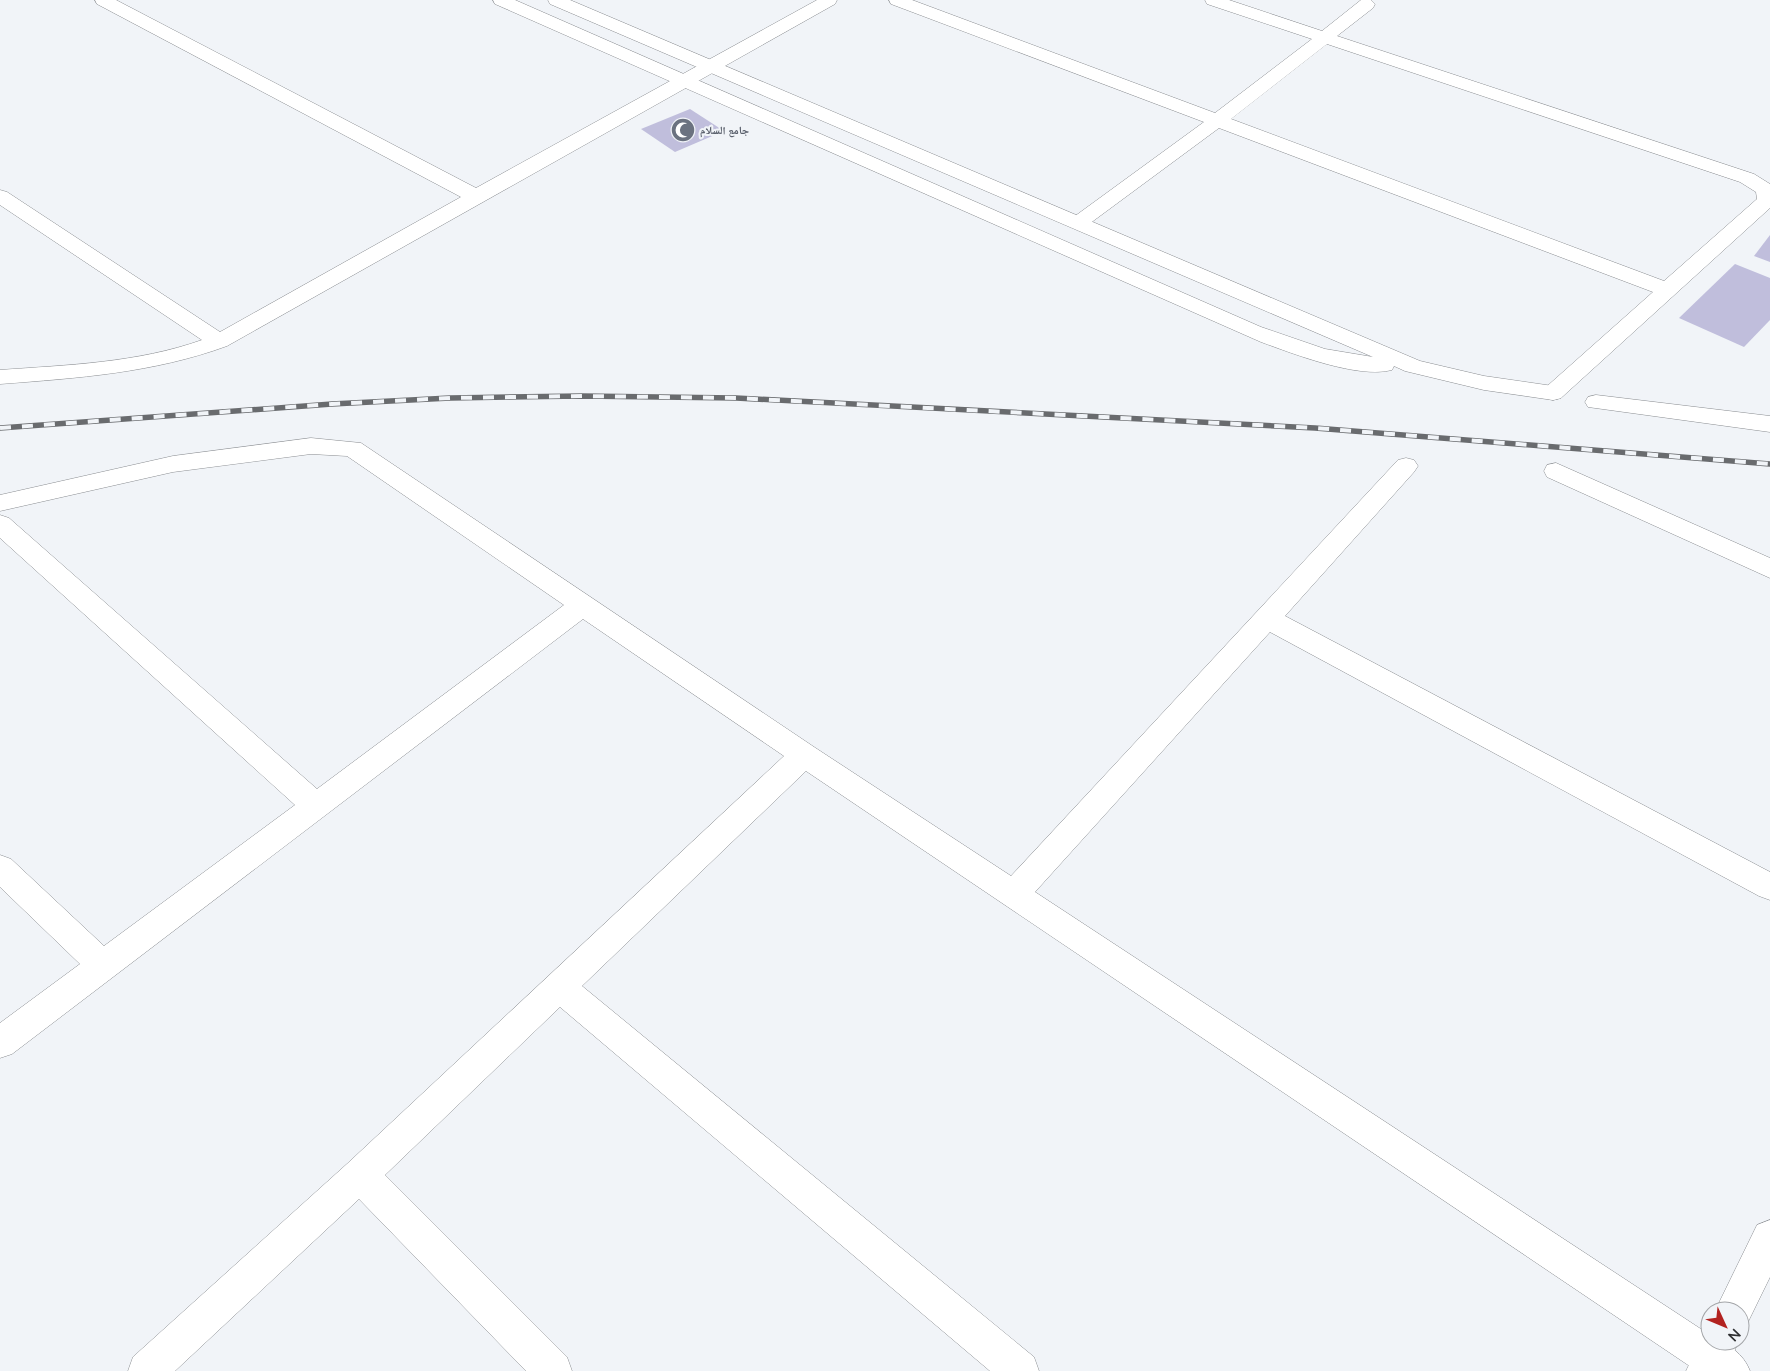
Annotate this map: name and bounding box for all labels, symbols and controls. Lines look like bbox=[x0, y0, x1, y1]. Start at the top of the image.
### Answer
mosque icon: جامع السلام bbox=[670, 117, 696, 143]
place label: جامع السلام bbox=[700, 123, 749, 138]
north arrow bbox=[1700, 1301, 1750, 1351]
text: N bbox=[1725, 1326, 1745, 1345]

